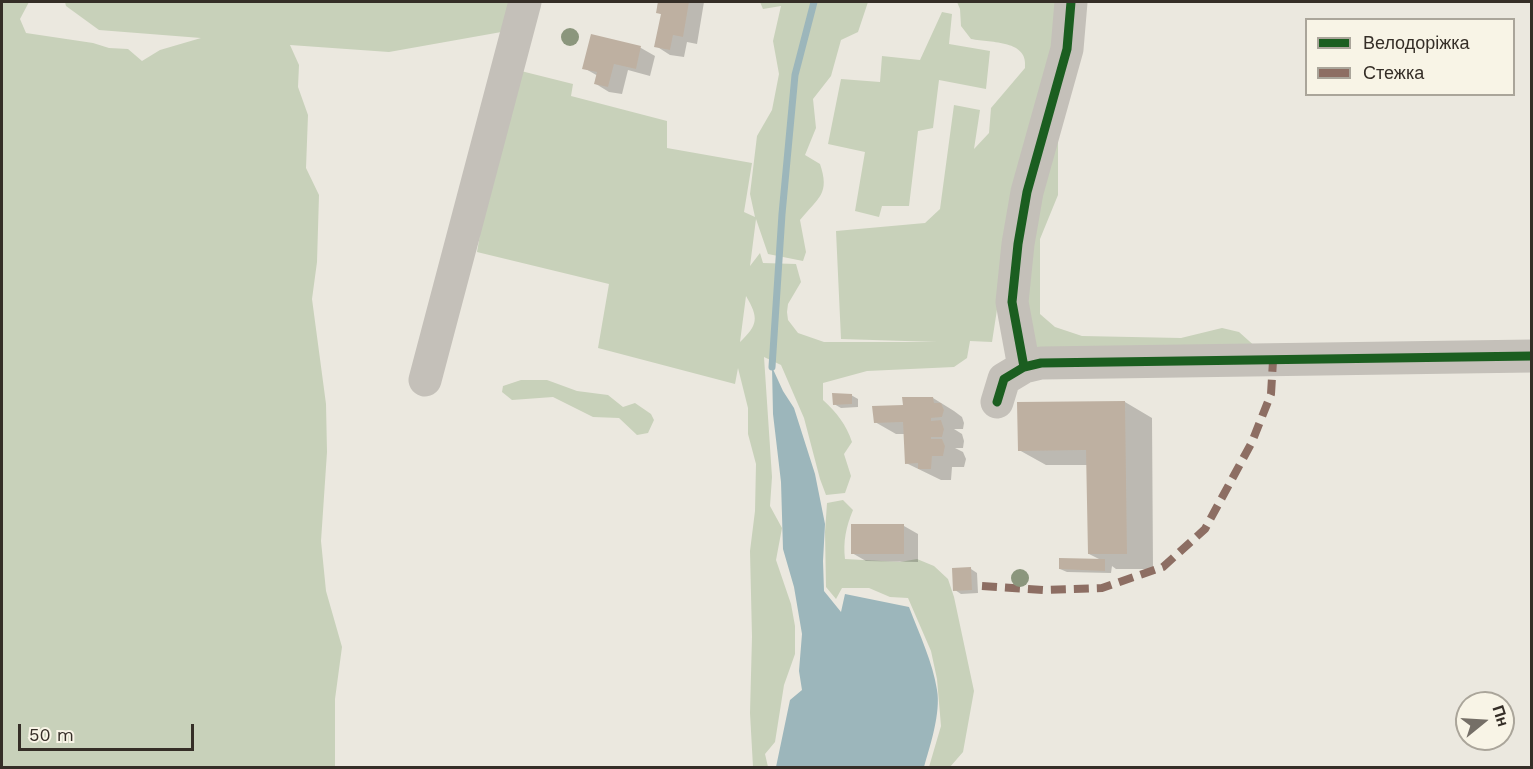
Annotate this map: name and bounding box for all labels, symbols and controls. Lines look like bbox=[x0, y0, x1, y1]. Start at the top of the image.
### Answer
legend bbox=[1305, 18, 1515, 96]
text: Велодоріжка bbox=[1363, 32, 1470, 53]
text: Стежка bbox=[1363, 62, 1424, 83]
north arrow bbox=[1455, 691, 1515, 751]
text: Пн bbox=[1488, 703, 1513, 729]
scale bar bbox=[21, 712, 196, 750]
text: 50 m bbox=[29, 724, 74, 745]

